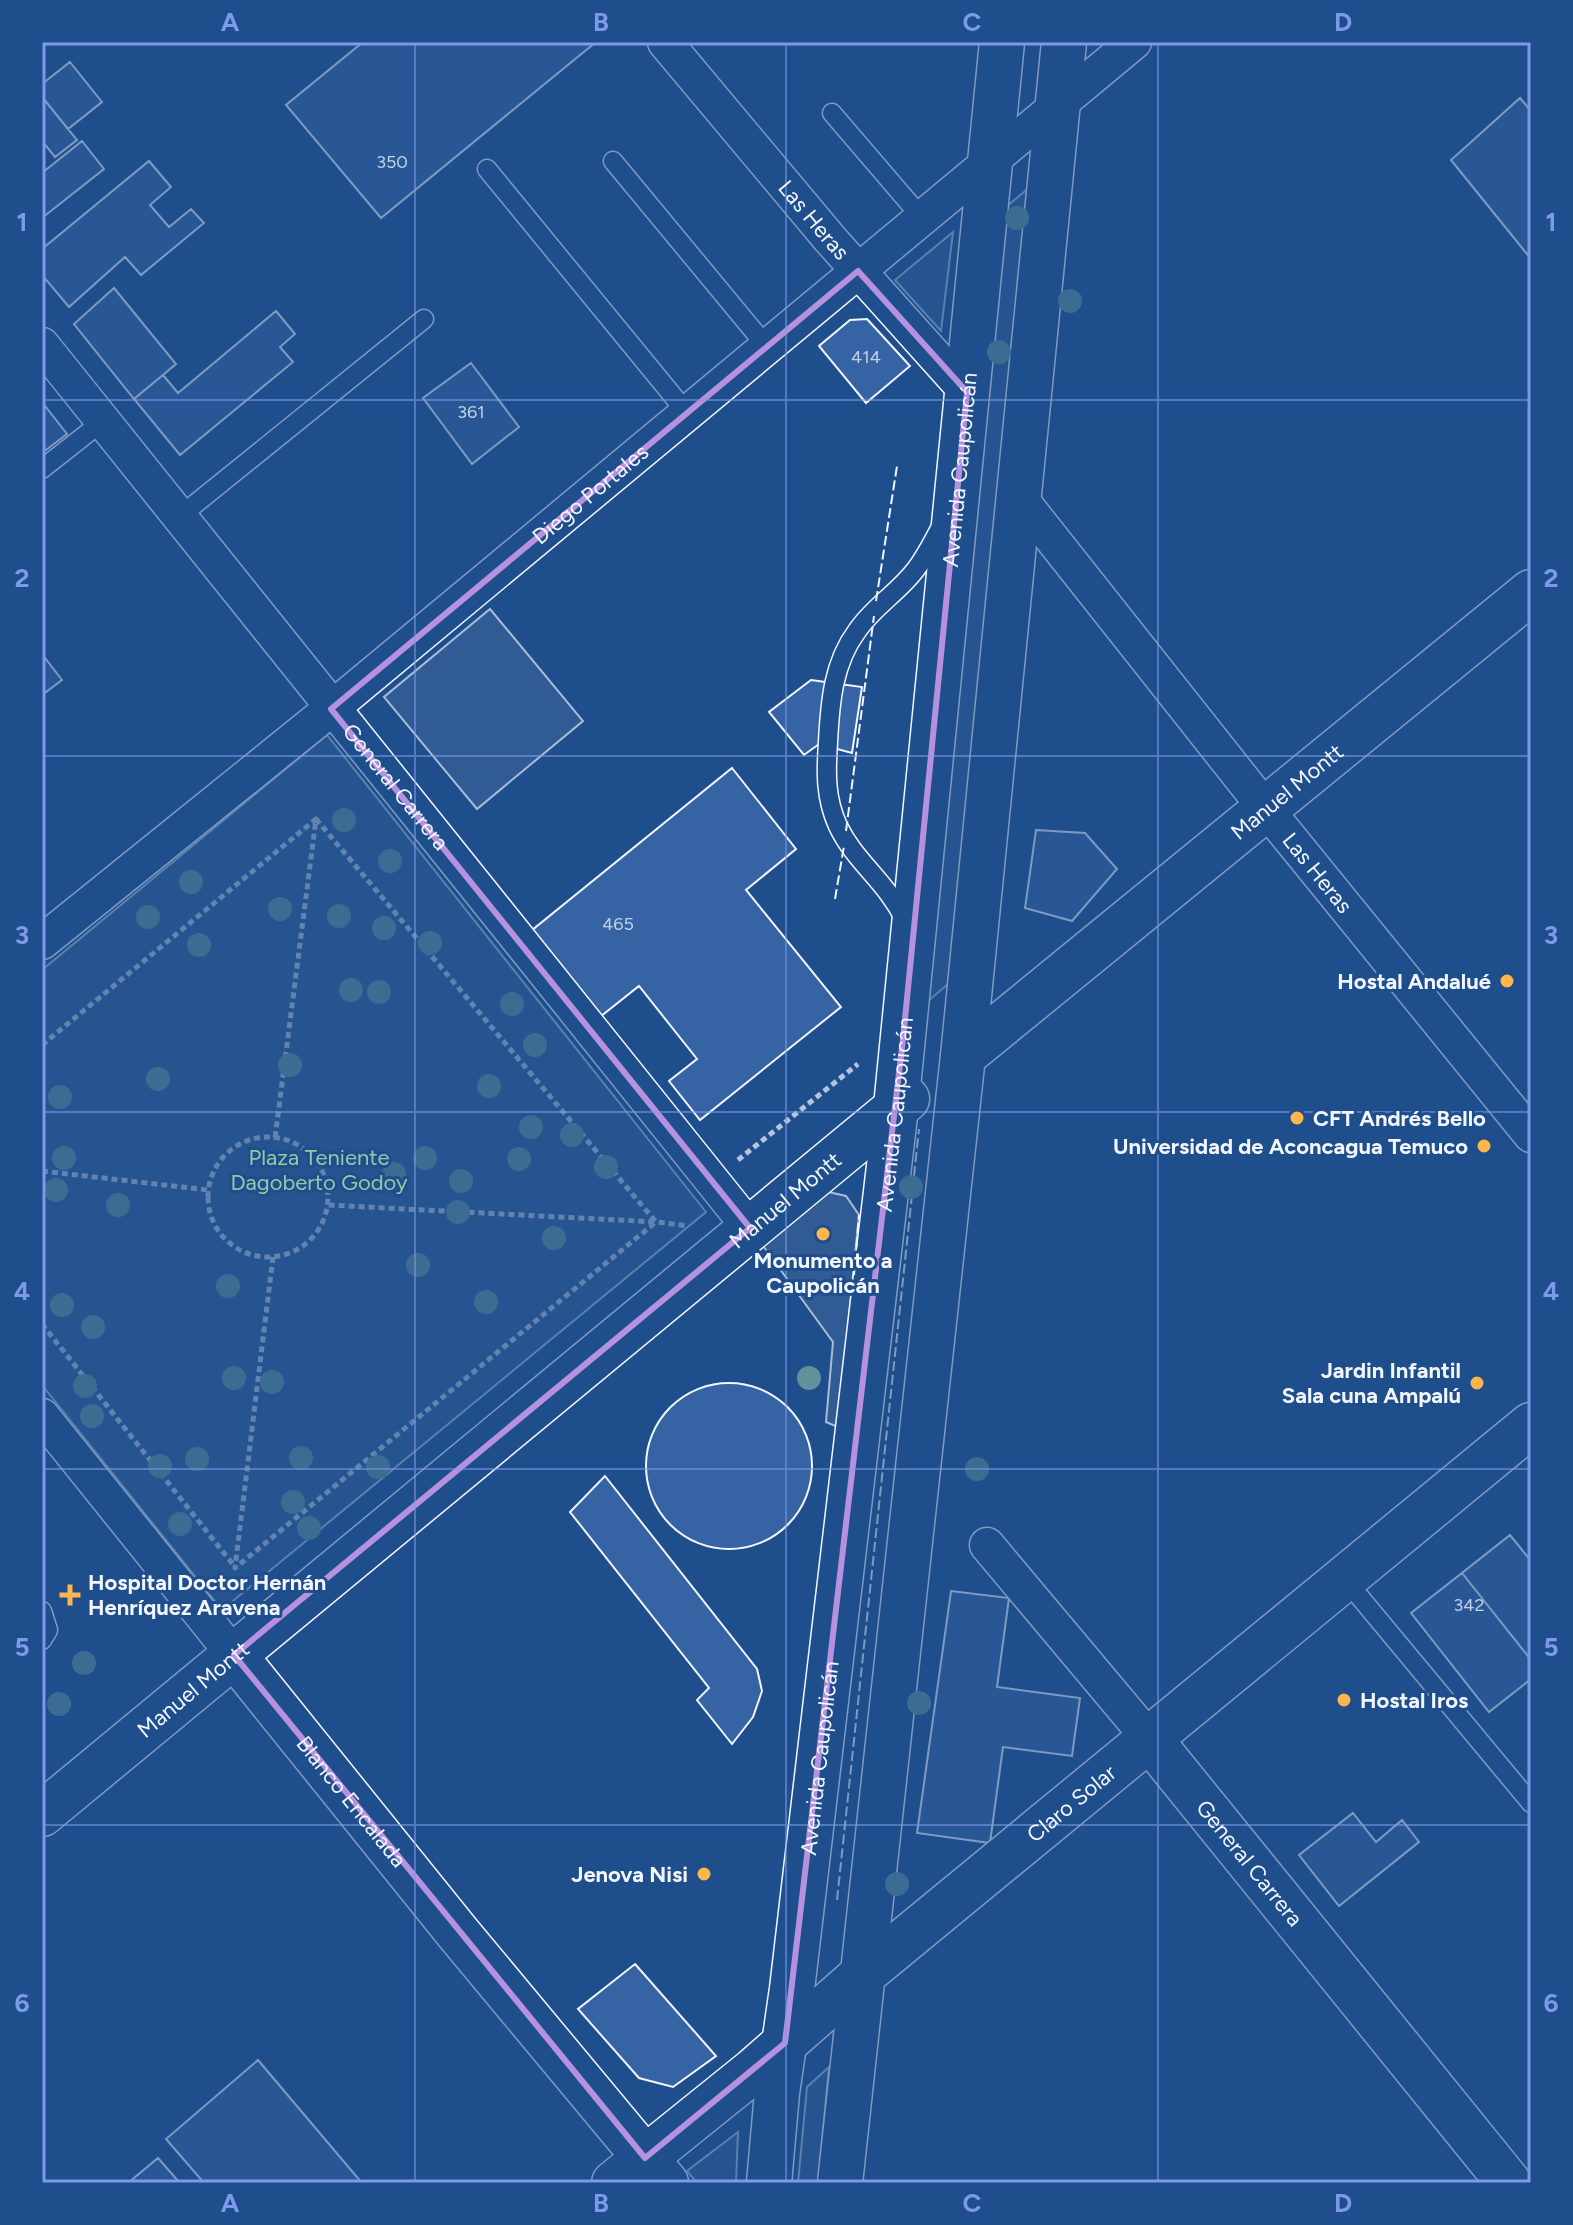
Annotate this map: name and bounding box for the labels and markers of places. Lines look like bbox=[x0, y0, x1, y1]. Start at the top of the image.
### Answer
place label: Hostal Andalué bbox=[1337, 968, 1491, 995]
marker: Hostal Andalué bbox=[1498, 972, 1516, 990]
place label: CFT Andrés Bello bbox=[1313, 1105, 1486, 1132]
marker: CFT Andrés Bello bbox=[1288, 1109, 1306, 1127]
place label: Universidad de Aconcagua Temuco bbox=[1113, 1133, 1468, 1160]
marker: Universidad de Aconcagua Temuco bbox=[1475, 1137, 1493, 1155]
marker: Monumento a Caupolicán bbox=[814, 1225, 832, 1243]
place label: Monumento a Caupolicán bbox=[754, 1247, 892, 1299]
place label: Jardin Infantil Sala cuna Ampalú bbox=[1282, 1357, 1461, 1409]
marker: Jardin Infantil Sala cuna Ampalú bbox=[1468, 1374, 1486, 1392]
place label: Hospital Doctor Hernán Henríquez Aravena bbox=[88, 1569, 326, 1621]
marker: Hospital Doctor Hernán Henríquez Aravena bbox=[59, 1584, 81, 1606]
place label: Hostal Iros bbox=[1360, 1687, 1468, 1714]
marker: Hostal Iros bbox=[1335, 1691, 1353, 1709]
place label: Jenova Nisi bbox=[571, 1861, 688, 1888]
marker: Jenova Nisi bbox=[695, 1865, 713, 1883]

